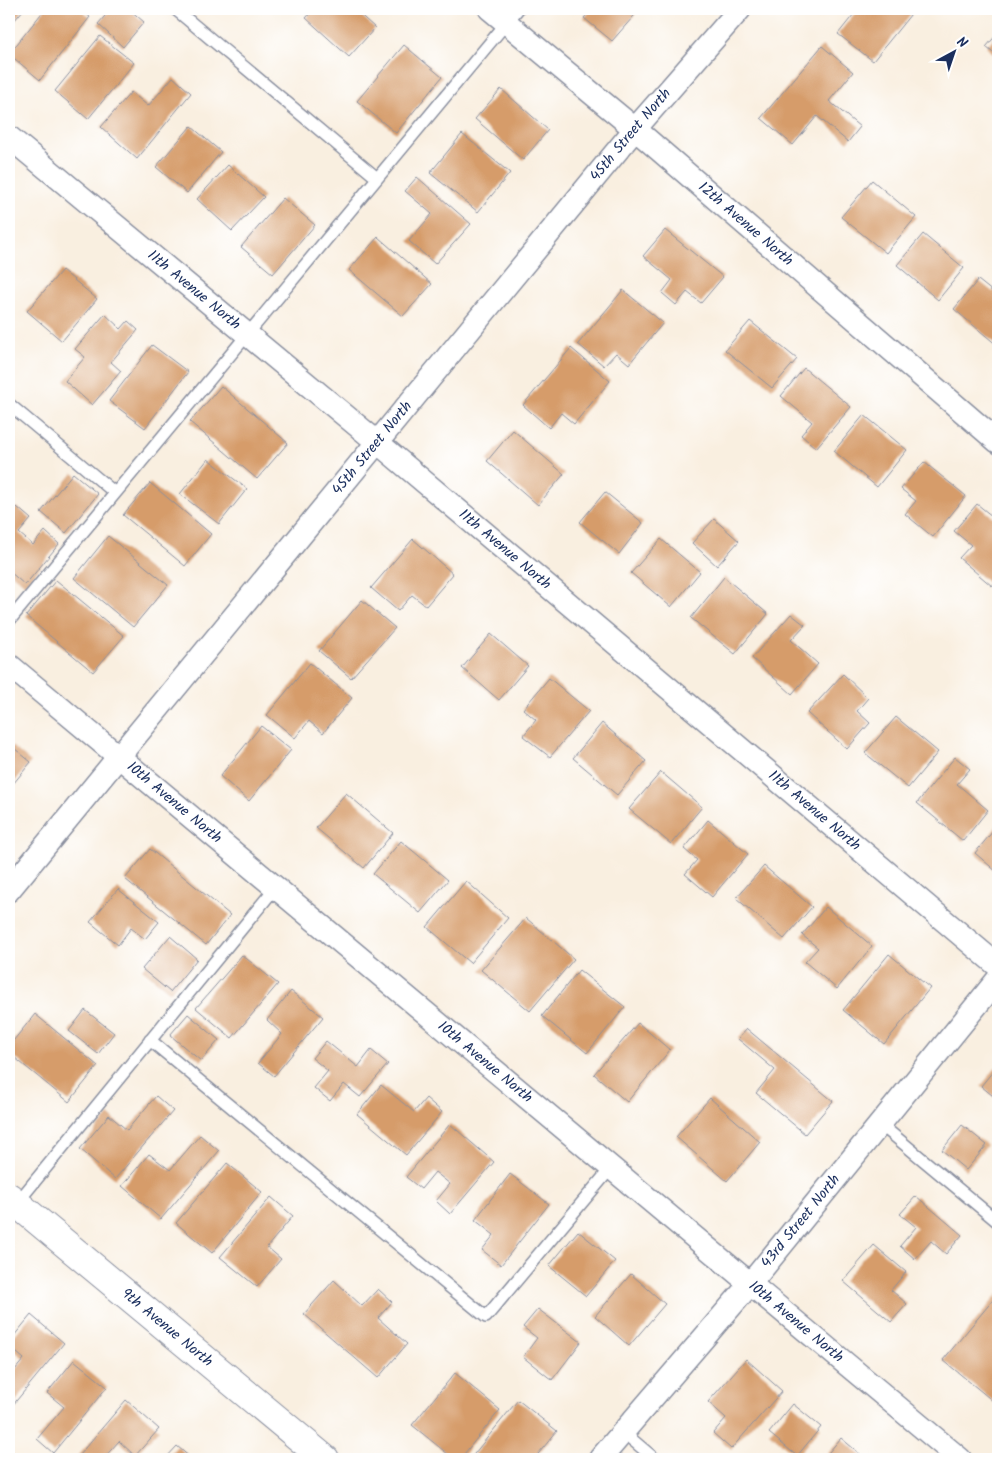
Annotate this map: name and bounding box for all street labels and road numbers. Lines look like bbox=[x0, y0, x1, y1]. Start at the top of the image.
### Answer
street label: 45th Street North bbox=[584, 83, 677, 187]
street label: 12th Avenue North bbox=[692, 176, 798, 272]
street label: 11th Avenue North bbox=[142, 244, 246, 336]
street label: 45th Street North bbox=[326, 396, 419, 501]
street label: 11th Avenue North bbox=[453, 503, 556, 596]
street label: 10th Avenue North bbox=[121, 756, 227, 850]
street label: 11th Avenue North bbox=[762, 765, 866, 857]
street label: 10th Avenue North bbox=[432, 1015, 538, 1109]
street label: 43rd Street North bbox=[755, 1169, 846, 1274]
street label: 10th Avenue North bbox=[743, 1275, 849, 1369]
street label: 9th Avenue North bbox=[116, 1282, 218, 1373]

